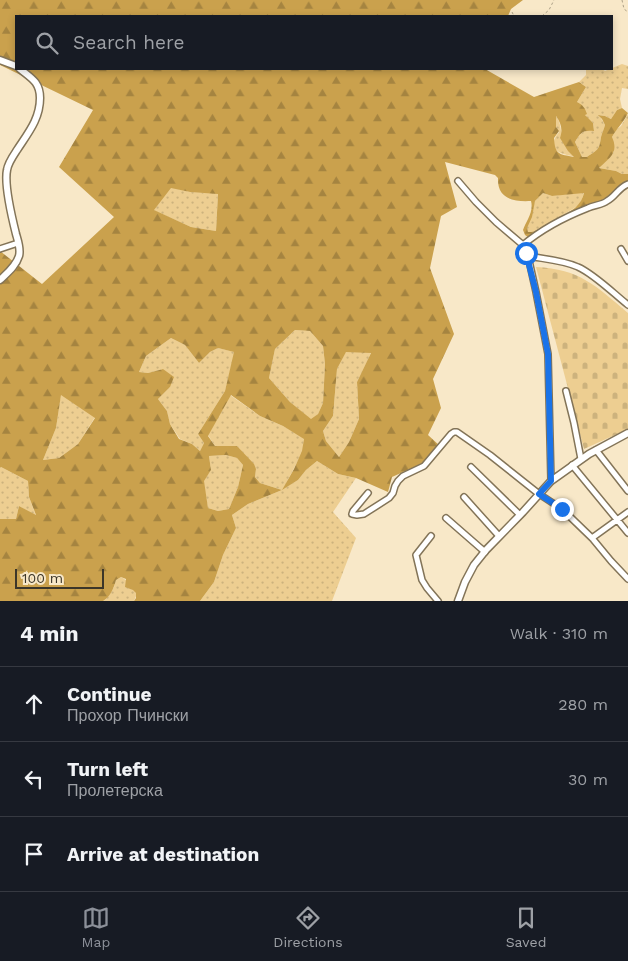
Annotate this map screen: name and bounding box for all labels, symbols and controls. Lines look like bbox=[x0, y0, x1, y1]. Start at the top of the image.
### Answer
search box bbox=[15, 15, 613, 70]
icon: search bbox=[33, 29, 61, 57]
text: Search here bbox=[73, 31, 184, 54]
route start bbox=[515, 242, 538, 265]
route end bbox=[551, 498, 574, 521]
scale bar bbox=[15, 566, 104, 589]
text: 100 m bbox=[22, 570, 63, 586]
text: 4 min bbox=[20, 621, 78, 646]
text: Walk · 310 m bbox=[510, 624, 608, 643]
text: Continue bbox=[67, 683, 151, 706]
icon: ahead bbox=[20, 690, 48, 718]
text: 280 m bbox=[558, 695, 608, 714]
text: Прохор Пчински bbox=[67, 706, 189, 725]
text: Turn left bbox=[67, 758, 148, 781]
icon: left bbox=[20, 765, 48, 793]
text: 30 m bbox=[568, 770, 608, 789]
text: Пролетерска bbox=[67, 781, 163, 800]
icon: arrive bbox=[20, 840, 48, 868]
text: Arrive at destination bbox=[67, 843, 259, 866]
tab: Map bbox=[82, 904, 110, 950]
tab: Directions bbox=[273, 904, 343, 950]
tab: Saved bbox=[506, 904, 546, 950]

